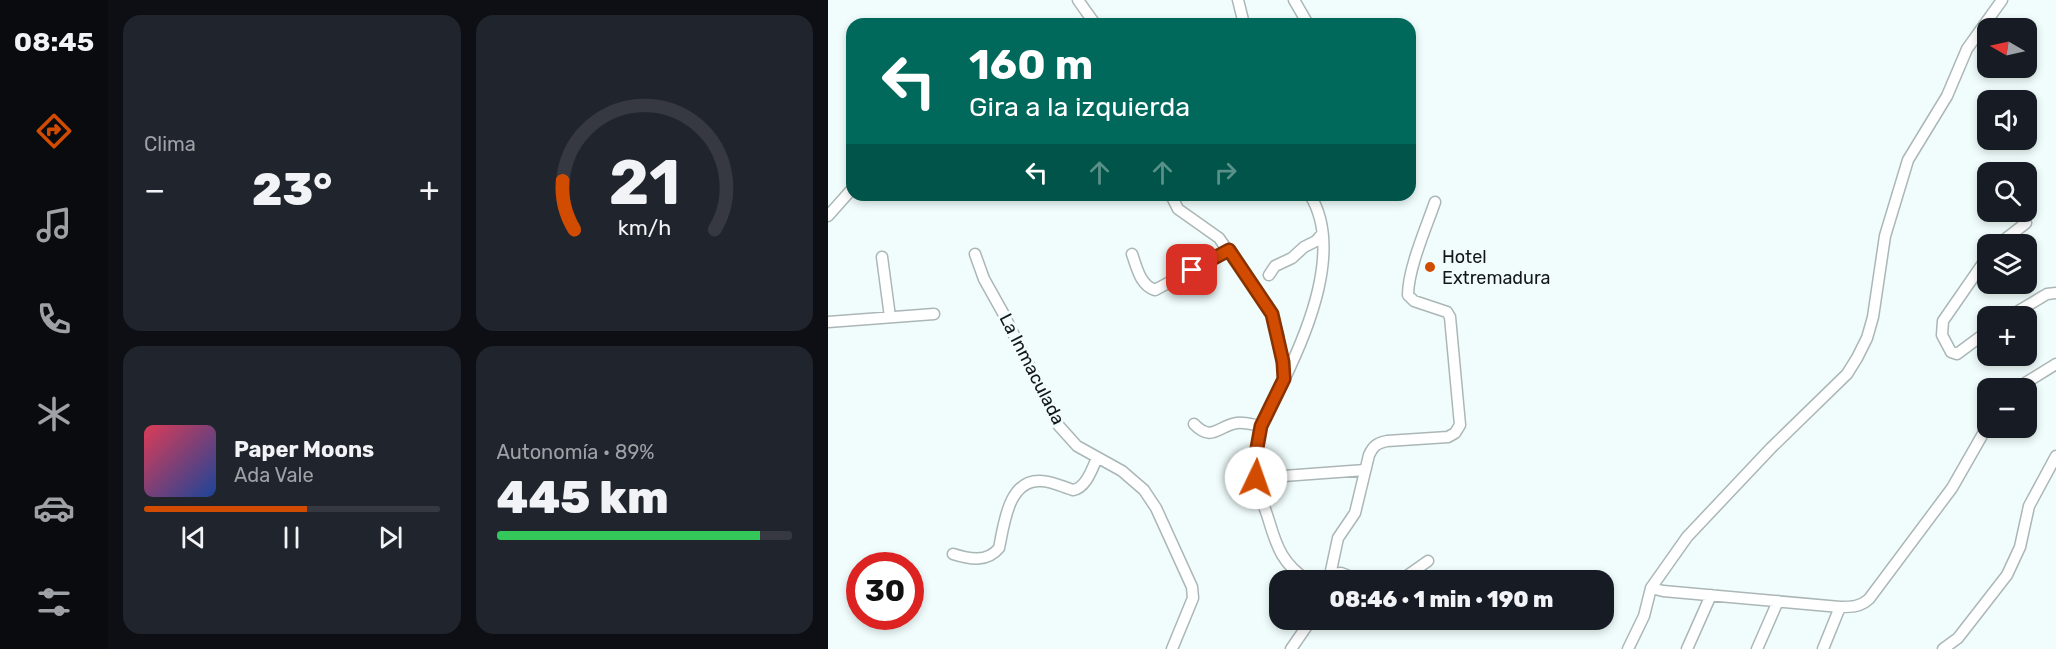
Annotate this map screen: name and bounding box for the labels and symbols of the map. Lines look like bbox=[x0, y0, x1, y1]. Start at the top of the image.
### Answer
north arrow bbox=[1977, 18, 2037, 78]
pin bbox=[1166, 244, 1217, 295]
place label: Hotel Extremadura bbox=[1442, 246, 1551, 289]
marker: Hotel Extremadura bbox=[1423, 260, 1437, 274]
street label: La Inmaculada bbox=[995, 310, 1069, 428]
position arrow bbox=[1224, 446, 1288, 510]
speed limit sign: 30 bbox=[846, 552, 924, 630]

